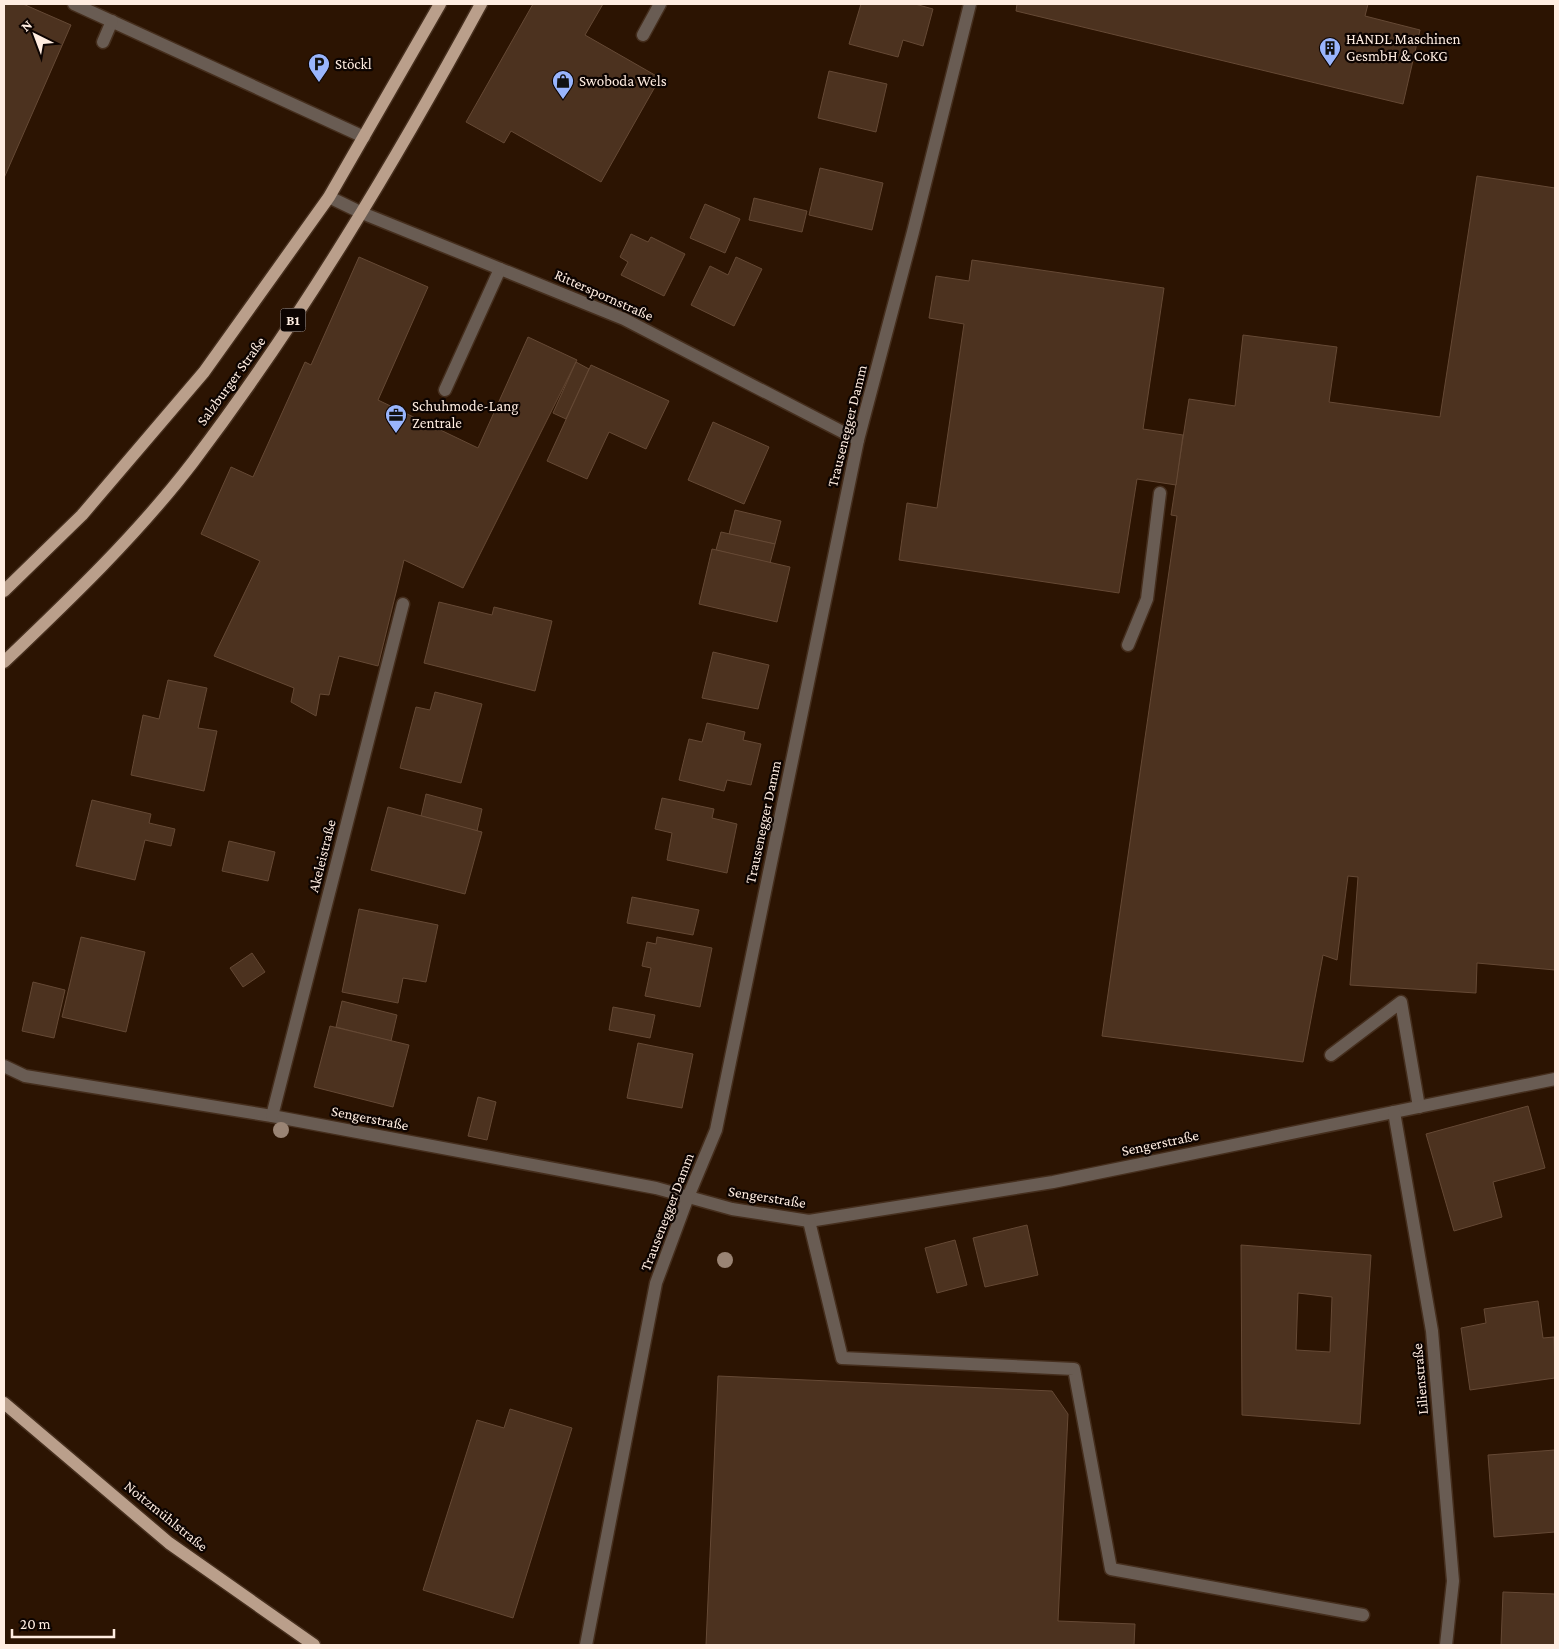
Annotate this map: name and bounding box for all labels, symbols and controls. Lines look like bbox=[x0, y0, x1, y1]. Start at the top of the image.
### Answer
north arrow bbox=[10, 10, 60, 60]
text: N bbox=[17, 16, 36, 34]
place label: HANDL Maschinen GesmbH & CoKG bbox=[1346, 31, 1461, 64]
building icon: HANDL Maschinen GesmbH & CoKG bbox=[1318, 36, 1342, 67]
parking icon: Stöckl bbox=[307, 52, 331, 83]
place label: Stöckl bbox=[335, 56, 372, 72]
shop icon: Swoboda Wels bbox=[551, 69, 575, 100]
place label: Swoboda Wels bbox=[579, 73, 667, 89]
street label: Ritterspornstraße bbox=[552, 266, 656, 325]
road number: B1 bbox=[280, 308, 306, 332]
street label: Salzburger Straße bbox=[193, 333, 270, 429]
street label: Trausenegger Damm bbox=[824, 363, 871, 489]
place label: Schuhmode-Lang Zentrale bbox=[412, 398, 519, 431]
office icon: Schuhmode-Lang Zentrale bbox=[384, 403, 408, 434]
street label: Trausenegger Damm bbox=[742, 759, 785, 885]
street label: Akeleistraße bbox=[305, 818, 339, 894]
street label: Sengerstraße bbox=[330, 1103, 410, 1134]
street label: Sengerstraße bbox=[1120, 1127, 1201, 1160]
street label: Trausenegger Damm bbox=[637, 1151, 698, 1274]
street label: Sengerstraße bbox=[727, 1183, 807, 1212]
street label: Lilienstraße bbox=[1409, 1342, 1431, 1415]
street label: Noitzmühlstraße bbox=[121, 1478, 211, 1555]
scale bar bbox=[12, 1606, 115, 1638]
text: 20 m bbox=[20, 1616, 51, 1632]

